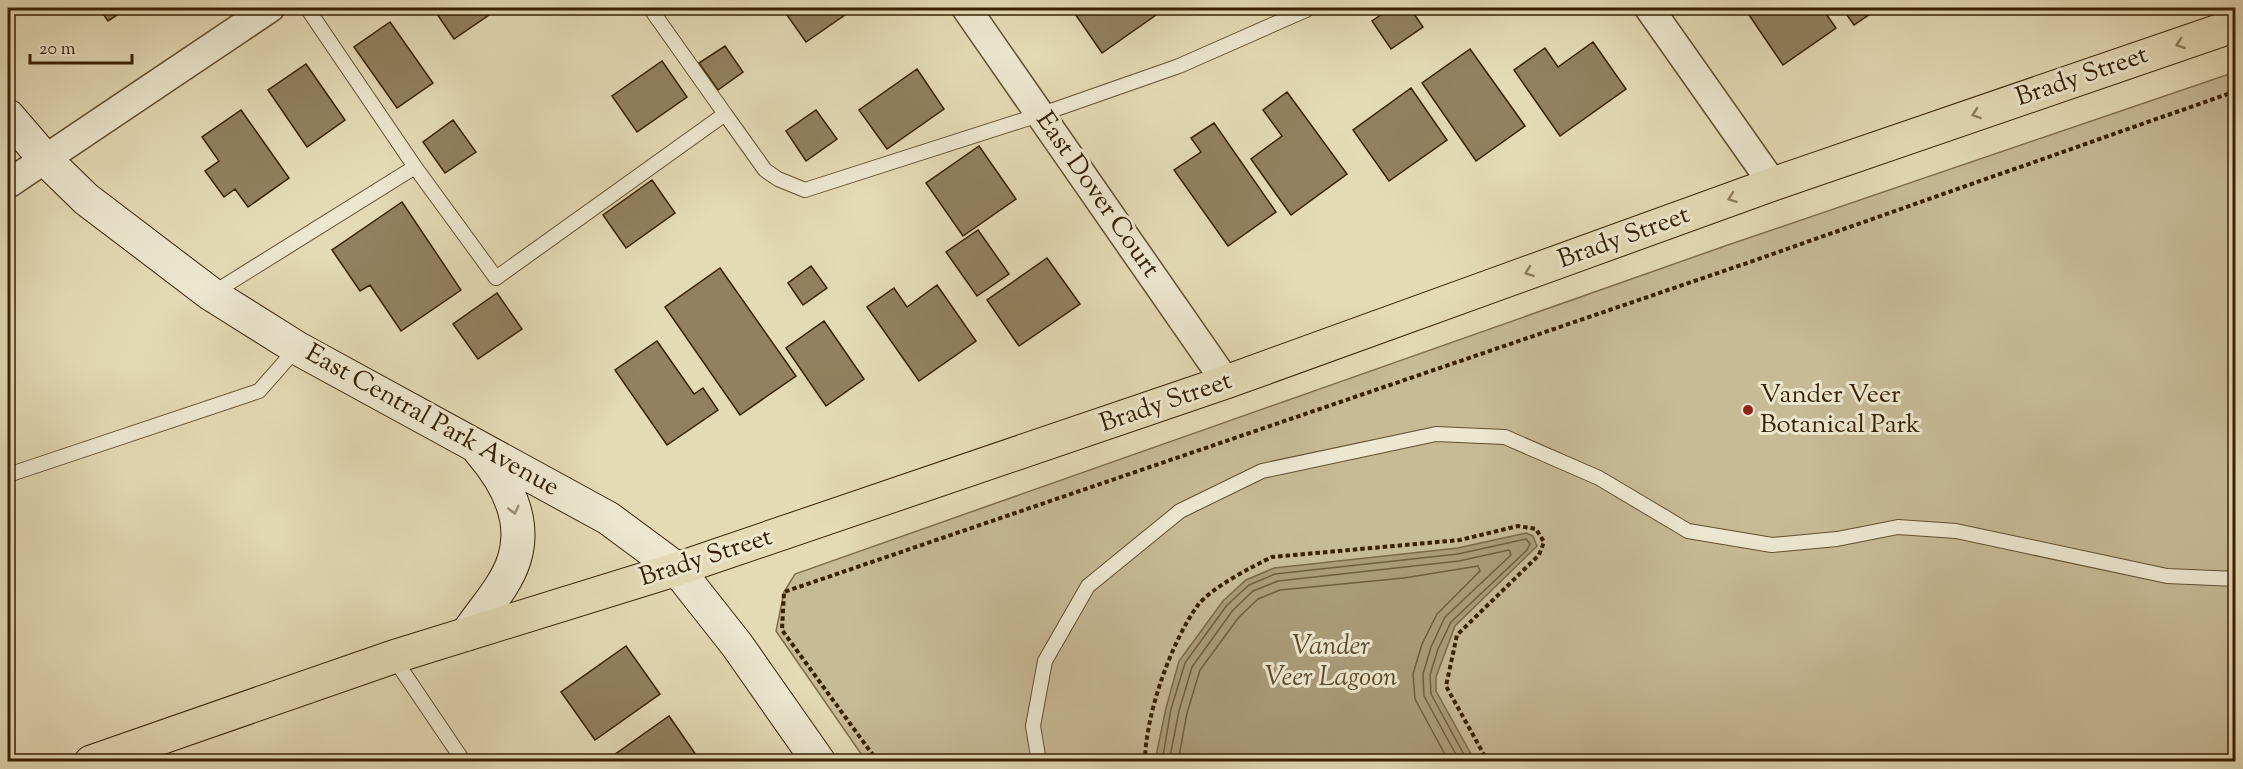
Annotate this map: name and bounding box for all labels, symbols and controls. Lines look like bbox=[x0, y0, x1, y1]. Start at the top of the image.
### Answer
scale bar bbox=[30, 27, 132, 65]
one-way arrow bbox=[2175, 36, 2186, 49]
text: 20 m bbox=[39, 37, 76, 63]
street label: Brady Street bbox=[2011, 37, 2153, 117]
street label: East Dover Court bbox=[1026, 105, 1168, 285]
one-way arrow bbox=[1971, 107, 1982, 119]
one-way arrow bbox=[1727, 191, 1738, 204]
street label: Brady Street bbox=[1553, 197, 1695, 279]
one-way arrow bbox=[1524, 265, 1535, 278]
street label: East Central Park Avenue bbox=[298, 336, 566, 506]
street label: Brady Street bbox=[1095, 363, 1237, 443]
place label: Vander Veer Botanical Park bbox=[1760, 377, 1920, 444]
marker: Vander Veer Botanical Park bbox=[1741, 403, 1755, 417]
one-way arrow bbox=[507, 504, 519, 515]
street label: Brady Street bbox=[635, 519, 777, 597]
water label: Vander Veer Lagoon bbox=[1265, 628, 1397, 698]

